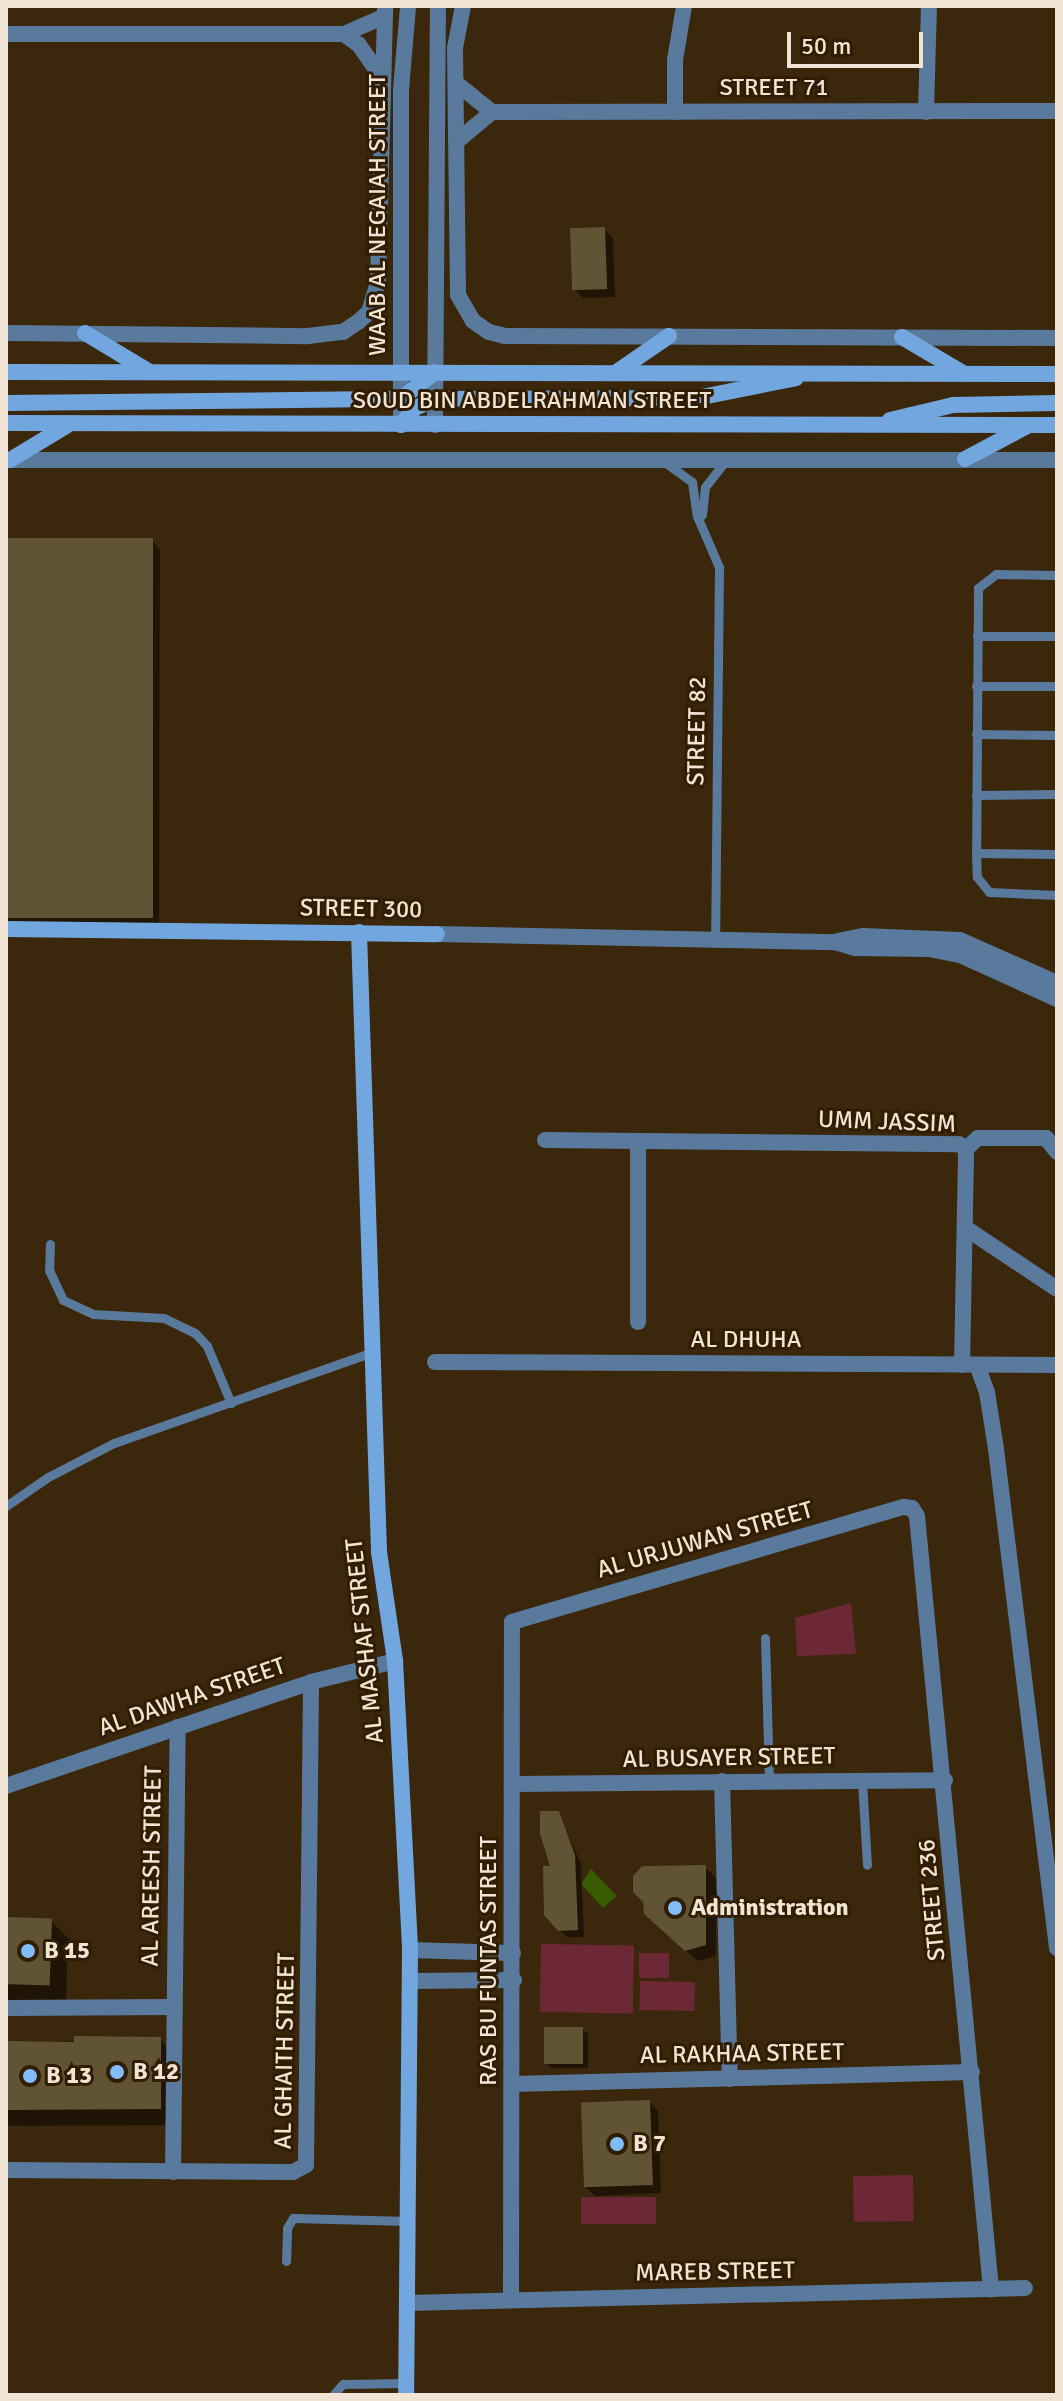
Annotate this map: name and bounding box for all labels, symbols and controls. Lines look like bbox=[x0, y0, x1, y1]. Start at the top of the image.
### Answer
scale bar bbox=[791, 16, 927, 66]
text: 50 m bbox=[801, 31, 851, 61]
street label: WAAB AL NEGAIAH STREET bbox=[364, 74, 392, 356]
street label: STREET 71 bbox=[719, 74, 829, 102]
street label: SOUD BIN ABDELRAHMAN STREET bbox=[353, 387, 711, 415]
street label: STREET 82 bbox=[682, 676, 712, 786]
street label: STREET 300 bbox=[300, 894, 422, 924]
street label: UMM JASSIM bbox=[817, 1105, 957, 1139]
street label: AL DHUHA bbox=[691, 1326, 801, 1354]
street label: AL URJUWAN STREET bbox=[594, 1495, 816, 1585]
street label: AL MASHAF STREET bbox=[340, 1537, 390, 1745]
street label: AL DAWHA STREET bbox=[95, 1651, 289, 1743]
street label: AL BUSAYER STREET bbox=[622, 1742, 836, 1774]
street label: AL AREESH STREET bbox=[136, 1765, 168, 1967]
street label: RAS BU FUNTAS STREET bbox=[475, 1836, 503, 2086]
street label: STREET 236 bbox=[912, 1838, 952, 1962]
place label: Administration bbox=[691, 1894, 849, 1922]
marker: Administration bbox=[666, 1899, 684, 1917]
place label: B 15 bbox=[44, 1937, 90, 1965]
marker: B 15 bbox=[19, 1942, 37, 1960]
street label: AL GHAITH STREET bbox=[269, 1952, 301, 2150]
street label: AL RAKHAA STREET bbox=[640, 2038, 844, 2070]
place label: B 12 bbox=[133, 2058, 179, 2086]
place label: B 13 bbox=[46, 2062, 92, 2090]
marker: B 12 bbox=[108, 2063, 126, 2081]
marker: B 13 bbox=[21, 2067, 39, 2085]
place label: B 7 bbox=[633, 2130, 666, 2158]
marker: B 7 bbox=[608, 2135, 626, 2153]
street label: MAREB STREET bbox=[635, 2256, 795, 2288]

